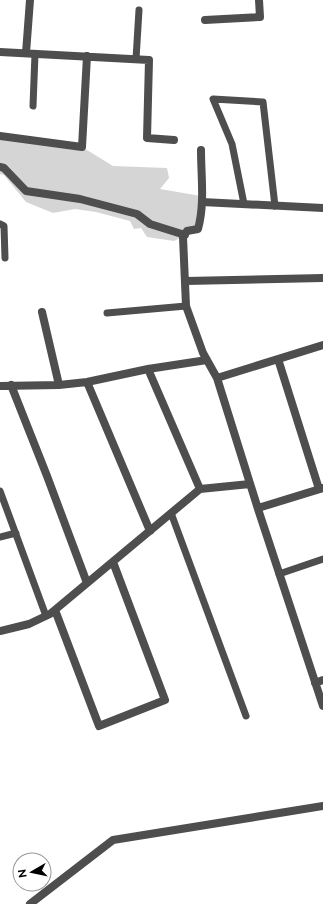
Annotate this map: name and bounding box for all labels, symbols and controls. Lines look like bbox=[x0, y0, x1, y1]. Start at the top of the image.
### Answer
north arrow bbox=[12, 852, 52, 892]
text: N bbox=[16, 868, 30, 879]

